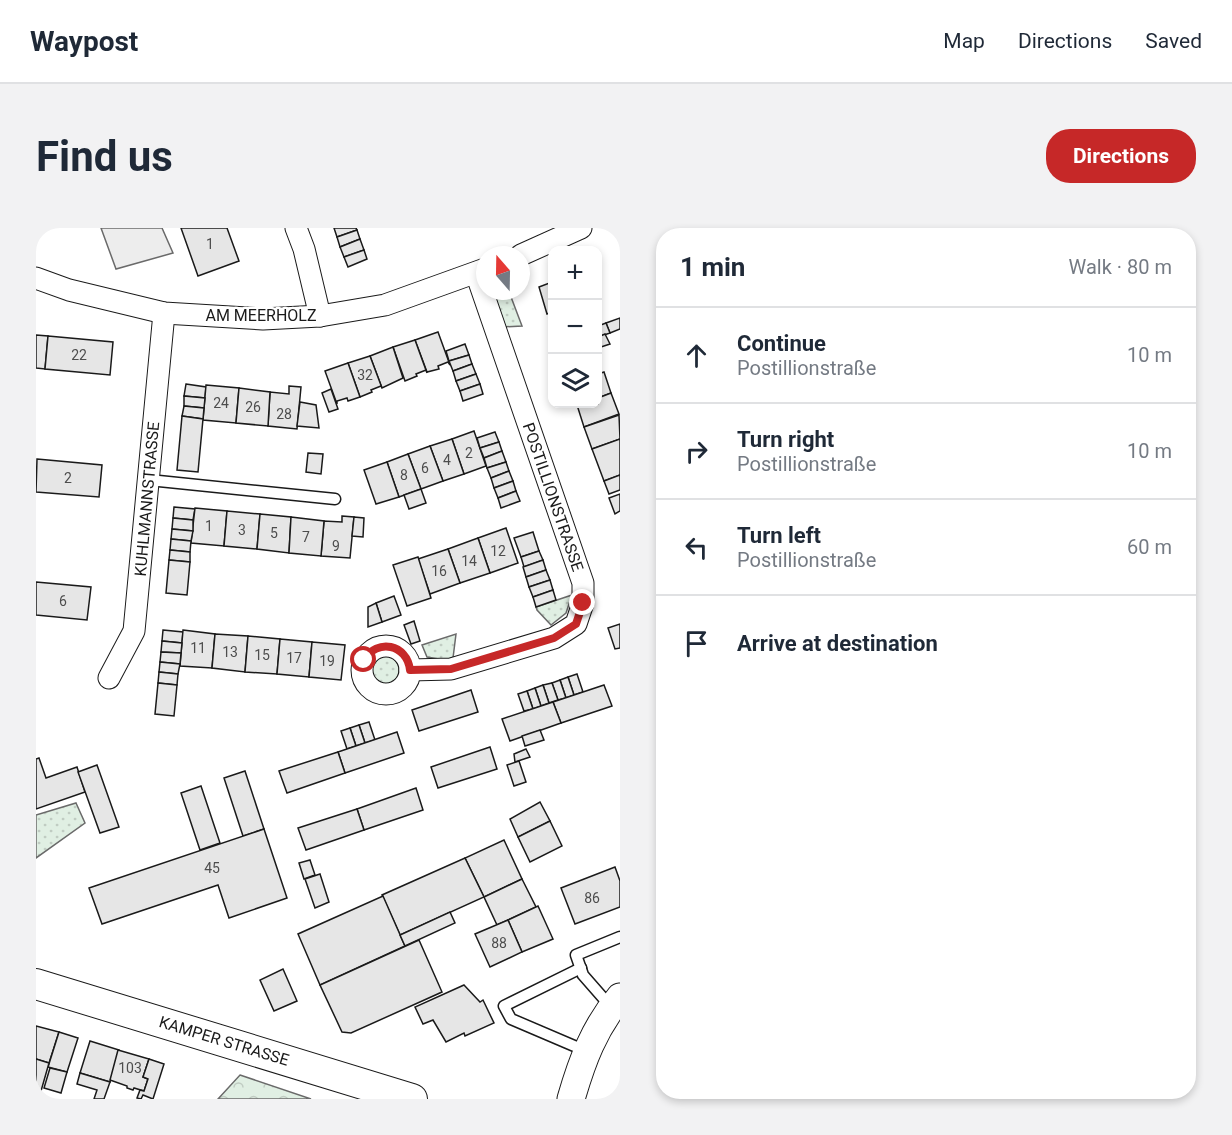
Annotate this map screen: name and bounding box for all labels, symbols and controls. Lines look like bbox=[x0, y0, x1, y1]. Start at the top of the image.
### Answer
text: Waypost bbox=[30, 25, 138, 58]
text: Map bbox=[943, 29, 985, 53]
text: Directions bbox=[1018, 29, 1112, 53]
text: Saved bbox=[1145, 29, 1202, 53]
button: Directions bbox=[1046, 129, 1196, 183]
text: Find us bbox=[36, 132, 173, 181]
house number: 1 bbox=[206, 236, 214, 252]
north arrow bbox=[476, 246, 530, 300]
map controls bbox=[548, 246, 602, 408]
button: + bbox=[548, 246, 602, 300]
text: 1 min bbox=[680, 252, 745, 282]
text: Walk · 80 m bbox=[1069, 255, 1172, 279]
button: − bbox=[548, 300, 602, 354]
street label: AM MEERHOLZ bbox=[205, 306, 317, 325]
text: Continue bbox=[737, 331, 826, 356]
icon: ahead bbox=[680, 339, 713, 372]
text: 10 m bbox=[1127, 343, 1172, 367]
house number: 22 bbox=[71, 347, 87, 363]
button: layers bbox=[548, 354, 602, 408]
text: Postillionstraße bbox=[737, 356, 876, 380]
house number: 32 bbox=[357, 367, 373, 383]
house number: 24 bbox=[213, 395, 229, 411]
house number: 26 bbox=[245, 399, 261, 415]
house number: 28 bbox=[276, 406, 292, 422]
street label: POSTILLIONSTRASSE bbox=[519, 420, 587, 574]
street label: KUHLMANNSTRASSE bbox=[131, 421, 163, 577]
text: Turn right bbox=[737, 427, 834, 452]
icon: right bbox=[680, 435, 713, 468]
text: 10 m bbox=[1127, 439, 1172, 463]
house number: 2 bbox=[465, 445, 473, 461]
house number: 4 bbox=[443, 452, 451, 468]
text: Postillionstraße bbox=[737, 452, 876, 476]
house number: 6 bbox=[421, 460, 429, 476]
house number: 8 bbox=[400, 467, 408, 483]
house number: 2 bbox=[64, 470, 72, 486]
house number: 1 bbox=[205, 518, 213, 534]
house number: 3 bbox=[238, 522, 246, 538]
text: Turn left bbox=[737, 523, 821, 548]
house number: 5 bbox=[270, 525, 278, 541]
house number: 7 bbox=[302, 529, 310, 545]
icon: left bbox=[680, 531, 713, 564]
text: 60 m bbox=[1127, 535, 1172, 559]
house number: 9 bbox=[332, 538, 340, 554]
house number: 12 bbox=[490, 543, 506, 559]
text: Postillionstraße bbox=[737, 548, 876, 572]
house number: 14 bbox=[461, 553, 477, 569]
house number: 16 bbox=[431, 563, 447, 579]
route end bbox=[569, 589, 595, 615]
house number: 6 bbox=[59, 593, 67, 609]
icon: arrive bbox=[680, 627, 713, 660]
text: Arrive at destination bbox=[737, 631, 938, 656]
house number: 11 bbox=[190, 640, 206, 656]
house number: 13 bbox=[222, 644, 238, 660]
route start bbox=[350, 646, 376, 672]
house number: 15 bbox=[254, 647, 270, 663]
house number: 17 bbox=[286, 650, 302, 666]
house number: 19 bbox=[319, 653, 335, 669]
house number: 45 bbox=[204, 860, 220, 876]
house number: 86 bbox=[584, 890, 600, 906]
house number: 88 bbox=[491, 935, 507, 951]
street label: KAMPER STRASSE bbox=[157, 1012, 291, 1070]
house number: 103 bbox=[118, 1060, 142, 1076]

